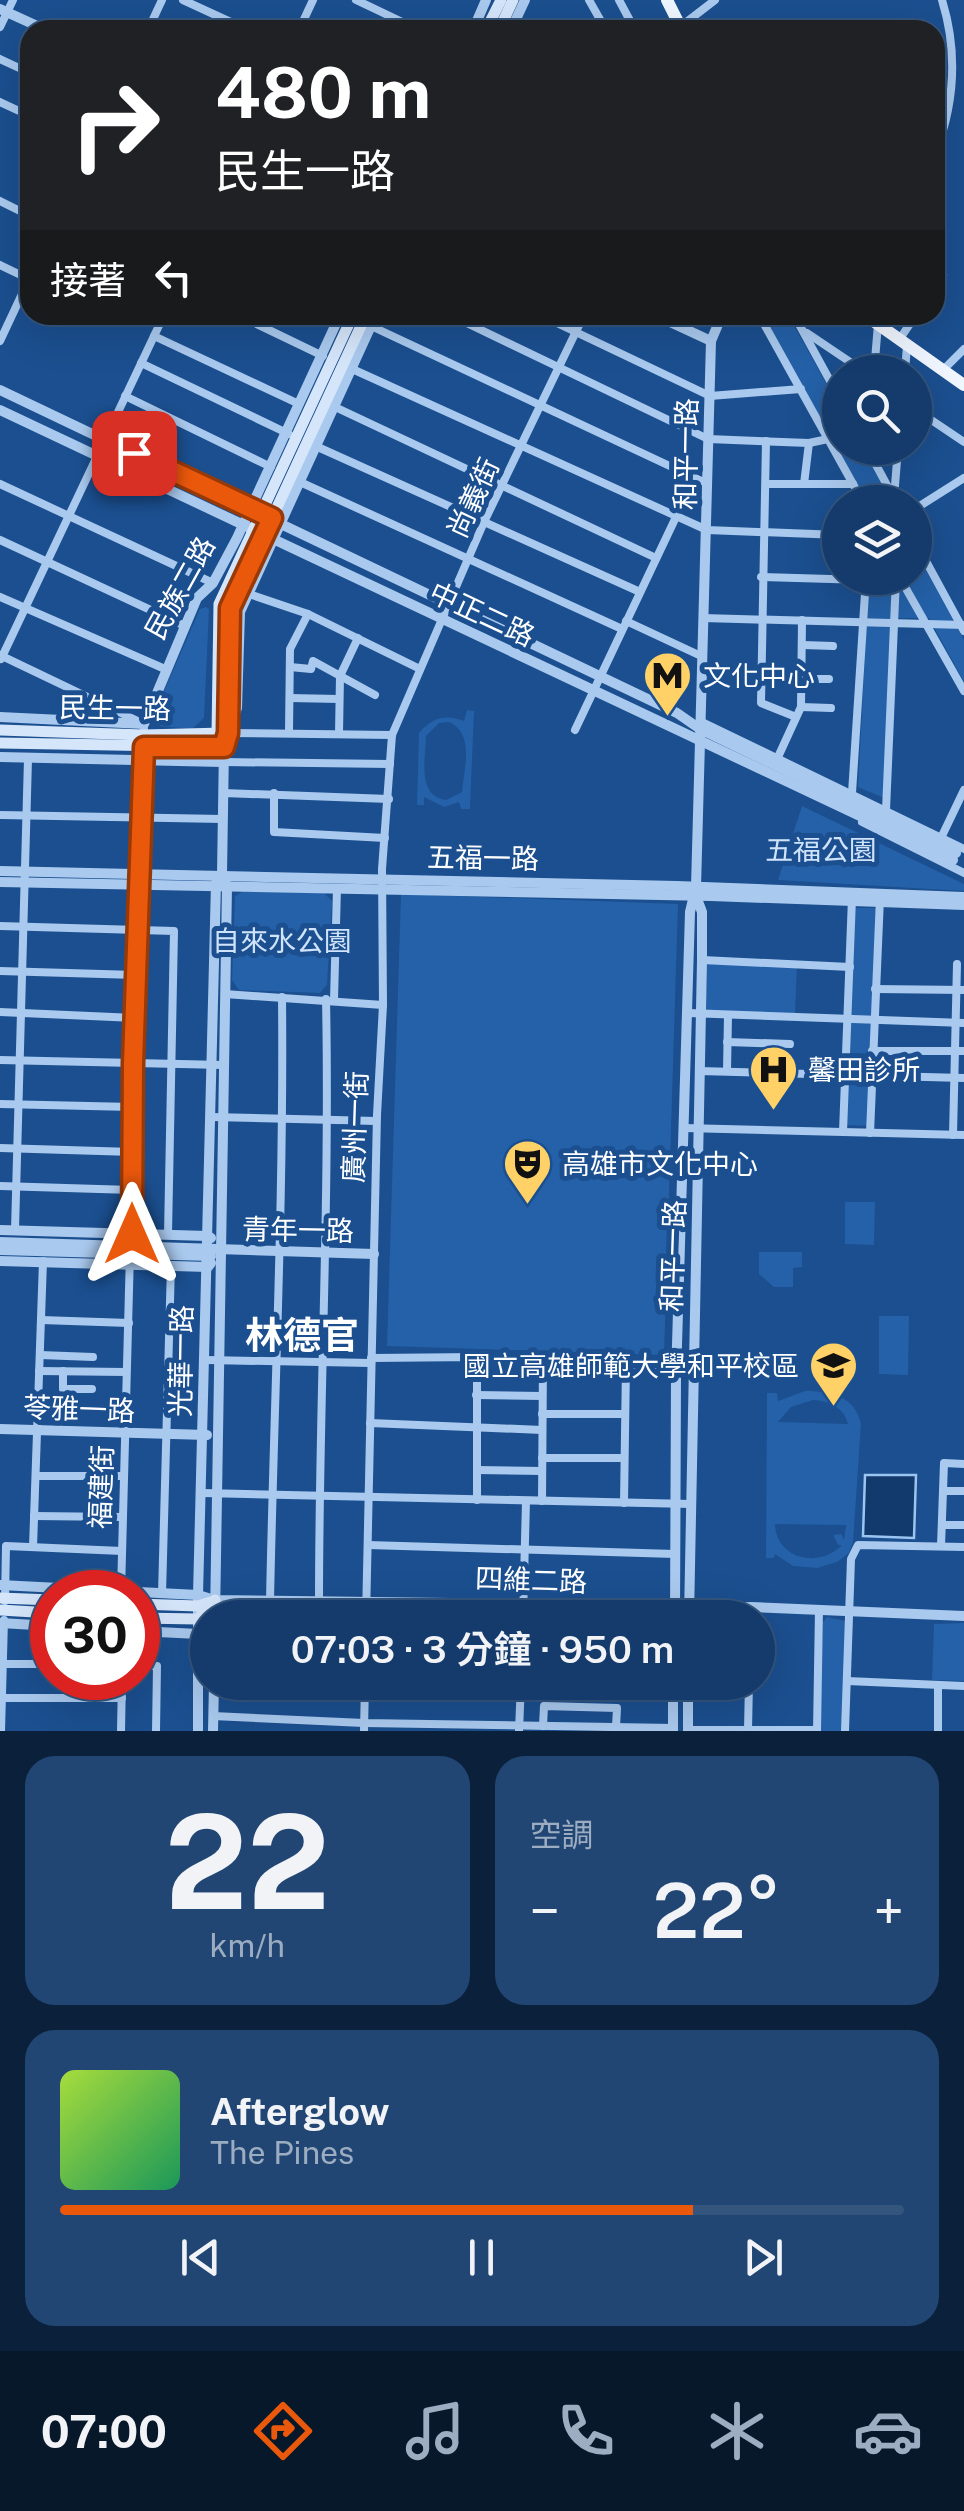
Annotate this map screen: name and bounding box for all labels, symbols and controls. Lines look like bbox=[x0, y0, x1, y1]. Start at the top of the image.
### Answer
text: 480 m bbox=[215, 51, 431, 134]
icon: right bbox=[50, 60, 180, 190]
text: 民生一路 bbox=[215, 144, 395, 197]
icon: left bbox=[146, 250, 201, 305]
text: 接著 bbox=[50, 258, 126, 303]
map controls bbox=[822, 355, 932, 595]
button: search bbox=[822, 355, 932, 465]
street label: 和平一路 bbox=[668, 398, 703, 510]
pin bbox=[92, 411, 177, 496]
icon: arrive bbox=[107, 426, 162, 481]
street label: 尚義街 bbox=[440, 453, 505, 543]
button: layers bbox=[822, 485, 932, 595]
street label: 民族二路 bbox=[138, 531, 221, 645]
street label: 中正二路 bbox=[424, 575, 540, 652]
metro station icon: 文化中心 bbox=[642, 650, 694, 718]
place label: 文化中心 bbox=[703, 659, 815, 692]
street label: 民生一路 bbox=[59, 690, 171, 725]
park label: 五福公園 bbox=[765, 833, 877, 866]
street label: 五福一路 bbox=[427, 840, 539, 875]
park label: 自來水公園 bbox=[212, 924, 352, 957]
hospital icon: 馨田診所 bbox=[747, 1044, 799, 1112]
place label: 馨田診所 bbox=[808, 1053, 920, 1086]
street label: 廣州一街 bbox=[336, 1070, 373, 1184]
theatre icon: 高雄市文化中心 bbox=[501, 1138, 553, 1206]
place label: 高雄市文化中心 bbox=[562, 1147, 758, 1180]
position arrow bbox=[80, 1182, 184, 1286]
street label: 和平一路 bbox=[654, 1199, 691, 1313]
street label: 青年一路 bbox=[242, 1212, 354, 1247]
street label: 光華一路 bbox=[163, 1305, 198, 1417]
district label: 林德官 bbox=[245, 1313, 359, 1358]
school or university icon: 國立高雄師範大學和平校區 bbox=[808, 1340, 860, 1408]
place label: 國立高雄師範大學和平校區 bbox=[463, 1349, 799, 1382]
street label: 苓雅一路 bbox=[22, 1390, 136, 1427]
street label: 福建街 bbox=[83, 1444, 118, 1530]
street label: 四維二路 bbox=[474, 1561, 588, 1598]
speed limit sign: 30 bbox=[30, 1570, 160, 1700]
text: 07:03 · 3 分鐘 · 950 m bbox=[291, 1627, 674, 1672]
text: 22 bbox=[165, 1786, 330, 1938]
text: 空調 bbox=[530, 1816, 594, 1853]
text: 22° bbox=[653, 1867, 781, 1955]
text: − bbox=[530, 1879, 560, 1943]
text: + bbox=[874, 1879, 904, 1943]
text: km/h bbox=[210, 1927, 285, 1964]
text: Afterglow bbox=[210, 2089, 390, 2134]
text: The Pines bbox=[210, 2134, 354, 2171]
icon: previous bbox=[173, 2230, 228, 2285]
icon: pause bbox=[454, 2230, 509, 2285]
icon: next bbox=[736, 2230, 791, 2285]
icon: directions bbox=[248, 2396, 318, 2466]
icon: music bbox=[400, 2396, 470, 2466]
icon: phone bbox=[551, 2396, 621, 2466]
icon: climate bbox=[702, 2396, 772, 2466]
icon: car bbox=[853, 2396, 923, 2466]
text: 07:00 bbox=[41, 2405, 167, 2458]

